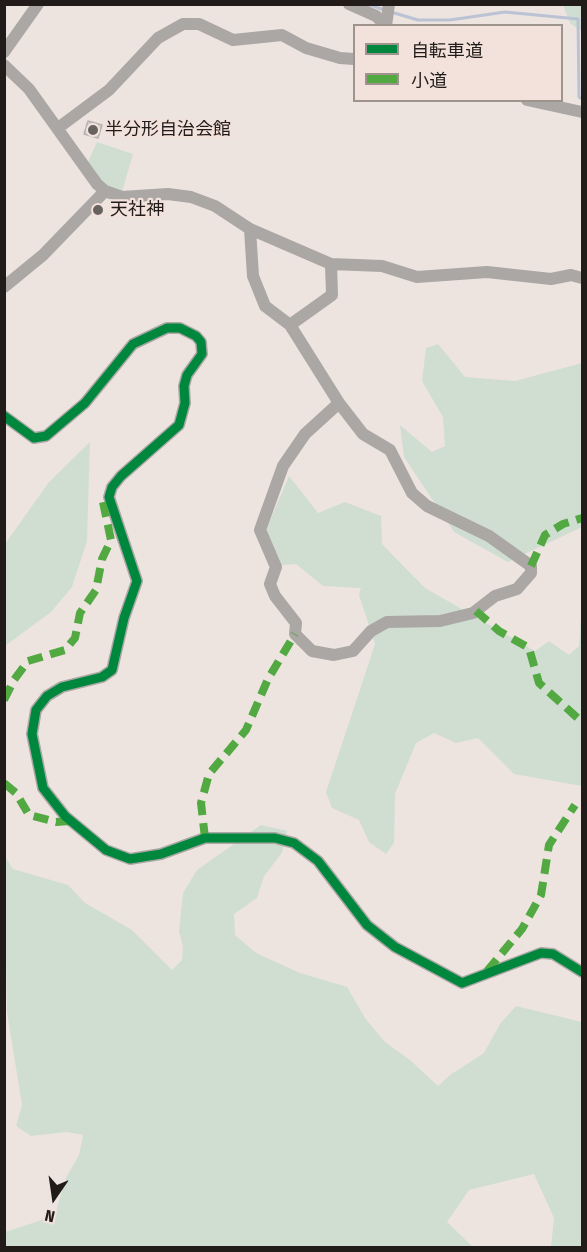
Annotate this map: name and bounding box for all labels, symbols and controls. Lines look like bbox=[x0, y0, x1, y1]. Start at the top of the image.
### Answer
legend bbox=[353, 24, 563, 102]
text: 自転車道 bbox=[411, 40, 483, 62]
text: 小道 bbox=[411, 70, 447, 92]
place label: 半分形自治会館 bbox=[105, 119, 231, 141]
marker: 半分形自治会館 bbox=[86, 123, 100, 137]
place label: 天社神 bbox=[110, 199, 164, 221]
marker: 天社神 bbox=[91, 203, 105, 217]
north arrow bbox=[24, 1168, 84, 1228]
text: N bbox=[43, 1206, 57, 1226]

